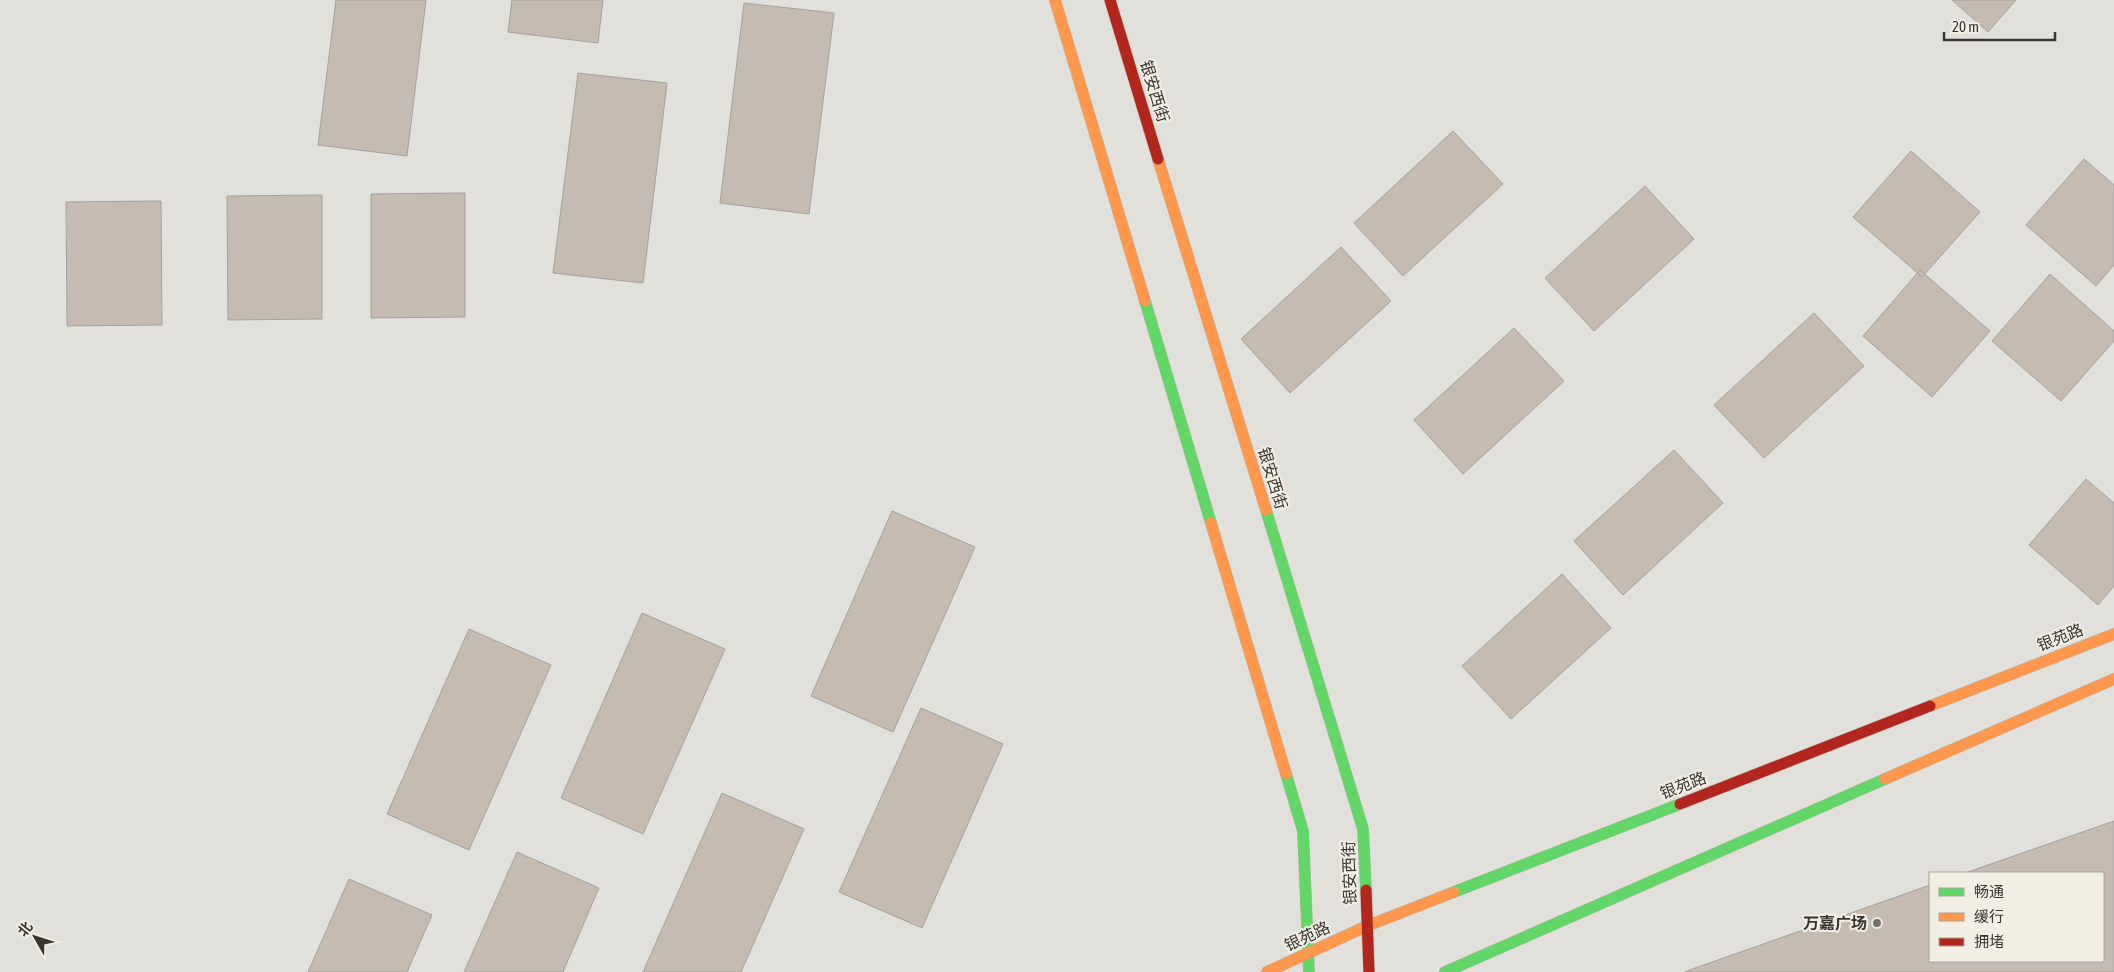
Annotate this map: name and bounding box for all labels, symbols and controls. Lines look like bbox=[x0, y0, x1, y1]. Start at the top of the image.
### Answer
scale bar bbox=[1944, 10, 2055, 42]
text: 20 m bbox=[1952, 18, 1979, 35]
street label: 银安西街 bbox=[1137, 58, 1173, 124]
street label: 银安西街 bbox=[1255, 445, 1291, 511]
street label: 银苑路 bbox=[2034, 620, 2086, 654]
street label: 银苑路 bbox=[1657, 768, 1709, 802]
street label: 银安西街 bbox=[1339, 841, 1359, 905]
legend bbox=[1929, 872, 2104, 962]
text: 畅通 bbox=[1974, 883, 2004, 900]
text: 缓行 bbox=[1974, 908, 2004, 925]
north arrow bbox=[10, 912, 60, 962]
place label: 万嘉广场 bbox=[1803, 914, 1867, 932]
marker: 万嘉广场 bbox=[1871, 917, 1883, 929]
text: 北 bbox=[14, 918, 36, 939]
street label: 银苑路 bbox=[1281, 918, 1333, 954]
text: 拥堵 bbox=[1974, 933, 2004, 950]

